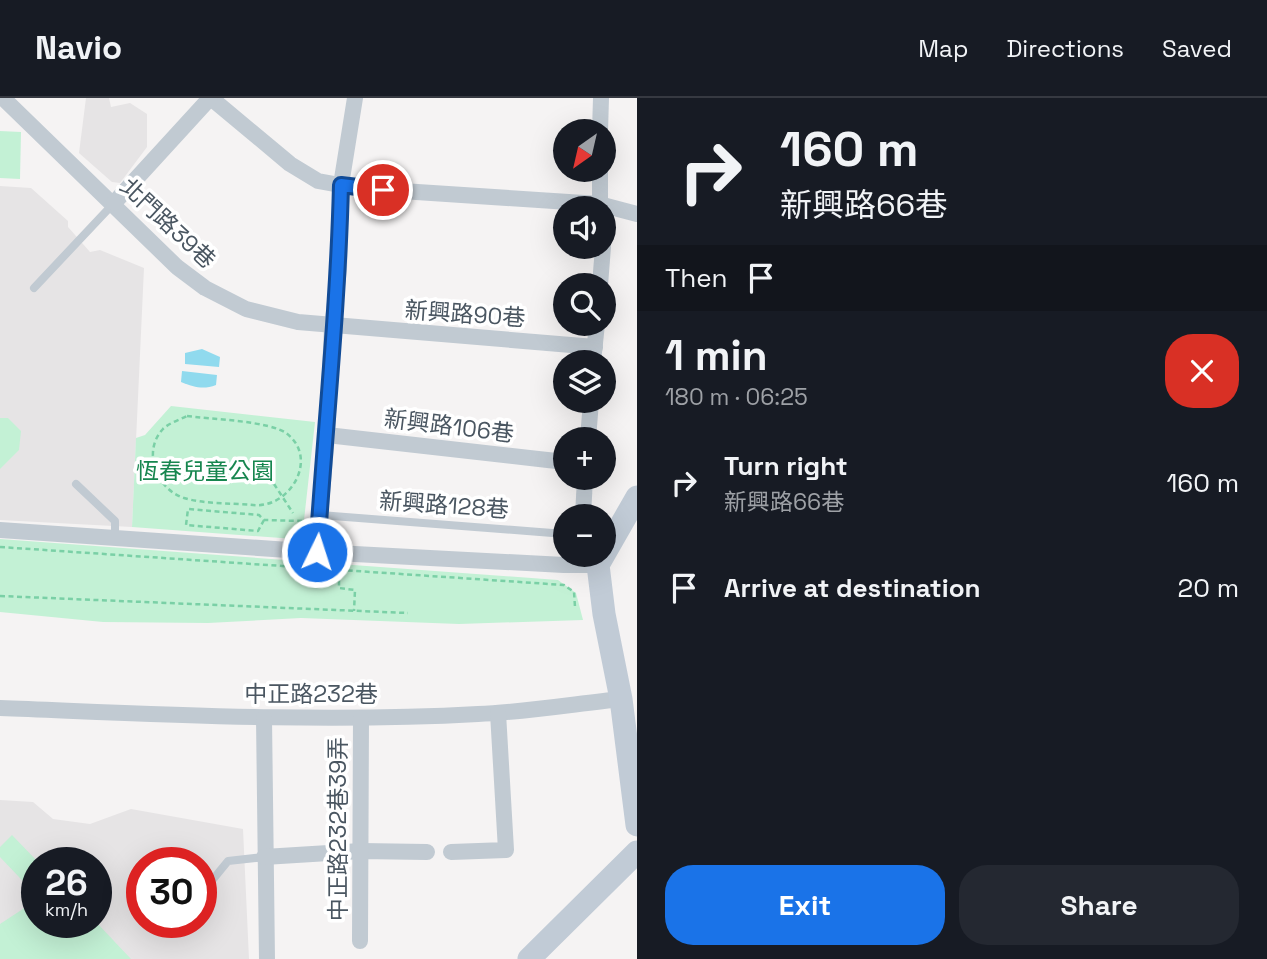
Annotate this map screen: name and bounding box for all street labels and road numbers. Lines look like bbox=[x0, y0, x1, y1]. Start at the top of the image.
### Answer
street label: 北門路39巷 bbox=[114, 171, 222, 275]
street label: 新興路90巷 bbox=[404, 295, 526, 333]
street label: 新興路106巷 bbox=[382, 403, 516, 449]
street label: 新興路128巷 bbox=[378, 486, 510, 524]
street label: 中正路232巷 bbox=[244, 679, 378, 709]
street label: 中正路232巷39弄 bbox=[323, 737, 353, 921]

